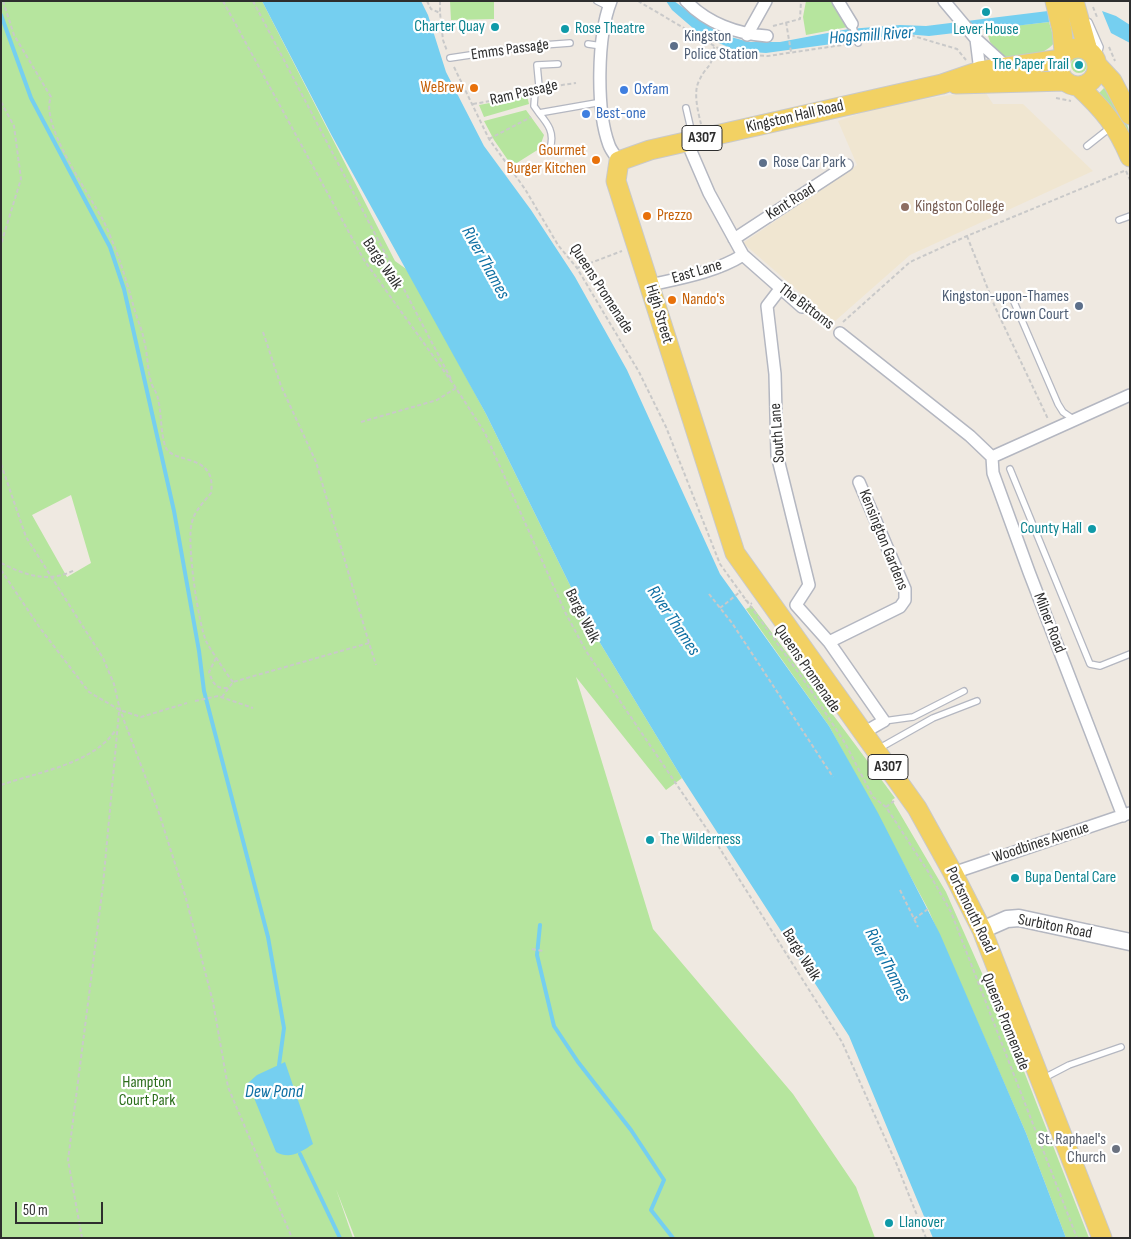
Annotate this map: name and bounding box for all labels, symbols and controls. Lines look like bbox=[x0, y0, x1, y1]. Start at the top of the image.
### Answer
marker: Lever House bbox=[980, 6, 992, 18]
place label: Charter Quay bbox=[414, 17, 485, 37]
place label: Rose Theatre bbox=[575, 19, 645, 39]
place label: Lever House bbox=[953, 20, 1019, 40]
marker: Charter Quay bbox=[489, 21, 501, 33]
water label: Hogsmill River bbox=[828, 22, 914, 50]
marker: Rose Theatre bbox=[559, 23, 571, 35]
place label: Kingston Police Station bbox=[684, 27, 758, 65]
street label: Emms Passage bbox=[470, 35, 550, 65]
marker: Kingston Police Station bbox=[668, 40, 680, 52]
place label: The Paper Trail bbox=[992, 55, 1069, 75]
marker: The Paper Trail bbox=[1073, 59, 1085, 71]
street label: Ram Passage bbox=[488, 76, 560, 110]
place label: WeBrew bbox=[421, 78, 464, 98]
place label: Oxfam bbox=[634, 80, 669, 100]
marker: WeBrew bbox=[468, 82, 480, 94]
marker: Oxfam bbox=[618, 84, 630, 96]
street label: Kingston Hall Road bbox=[744, 96, 846, 138]
place label: Best-one bbox=[596, 104, 646, 124]
marker: Best-one bbox=[580, 108, 592, 120]
road number: A307 bbox=[682, 126, 722, 150]
place label: Gourmet Burger Kitchen bbox=[507, 141, 586, 179]
place label: Rose Car Park bbox=[773, 153, 846, 173]
marker: Gourmet Burger Kitchen bbox=[590, 154, 602, 166]
marker: Rose Car Park bbox=[757, 157, 769, 169]
street label: Kent Road bbox=[763, 179, 819, 225]
place label: Kingston College bbox=[915, 197, 1004, 217]
marker: Kingston College bbox=[899, 201, 911, 213]
place label: Prezzo bbox=[657, 206, 692, 226]
marker: Prezzo bbox=[641, 210, 653, 222]
water label: River Thames bbox=[456, 223, 514, 303]
street label: Barge Walk bbox=[358, 235, 406, 293]
street label: Queens Promenade bbox=[565, 241, 637, 337]
street label: East Lane bbox=[670, 256, 724, 288]
street label: The Bittoms bbox=[774, 280, 838, 334]
street label: High Street bbox=[641, 282, 677, 346]
place label: Kingston-upon-Thames Crown Court bbox=[942, 287, 1069, 325]
place label: Nando's bbox=[682, 290, 725, 310]
marker: Nando's bbox=[666, 294, 678, 306]
marker: Kingston-upon-Thames Crown Court bbox=[1073, 300, 1085, 312]
street label: South Lane bbox=[766, 402, 790, 464]
street label: Kensington Gardens bbox=[854, 487, 912, 593]
place label: County Hall bbox=[1020, 519, 1082, 539]
marker: County Hall bbox=[1086, 523, 1098, 535]
water label: River Thames bbox=[642, 582, 704, 660]
street label: Barge Walk bbox=[560, 586, 604, 646]
street label: Milner Road bbox=[1029, 590, 1069, 656]
street label: Queens Promenade bbox=[770, 621, 844, 717]
road number: A307 bbox=[868, 754, 908, 780]
street label: Woodbines Avenue bbox=[990, 818, 1092, 868]
place label: The Wilderness bbox=[660, 830, 741, 850]
marker: The Wilderness bbox=[644, 834, 656, 846]
street label: Portsmouth Road bbox=[941, 864, 999, 956]
place label: Bupa Dental Care bbox=[1025, 868, 1116, 888]
marker: Bupa Dental Care bbox=[1009, 872, 1021, 884]
street label: Surbiton Road bbox=[1016, 910, 1094, 944]
street label: Barge Walk bbox=[777, 925, 825, 985]
water label: River Thames bbox=[859, 925, 915, 1005]
street label: Queens Promenade bbox=[977, 971, 1033, 1073]
park label: Hampton Court Park bbox=[119, 1073, 175, 1111]
water label: Dew Pond bbox=[245, 1081, 303, 1103]
place label: St. Raphael's Church bbox=[1038, 1130, 1106, 1168]
marker: St. Raphael's Church bbox=[1110, 1143, 1122, 1155]
scale bar bbox=[18, 1192, 105, 1224]
text: 50 m bbox=[23, 1201, 48, 1220]
place label: Llanover bbox=[899, 1213, 945, 1233]
marker: Llanover bbox=[883, 1217, 895, 1229]

